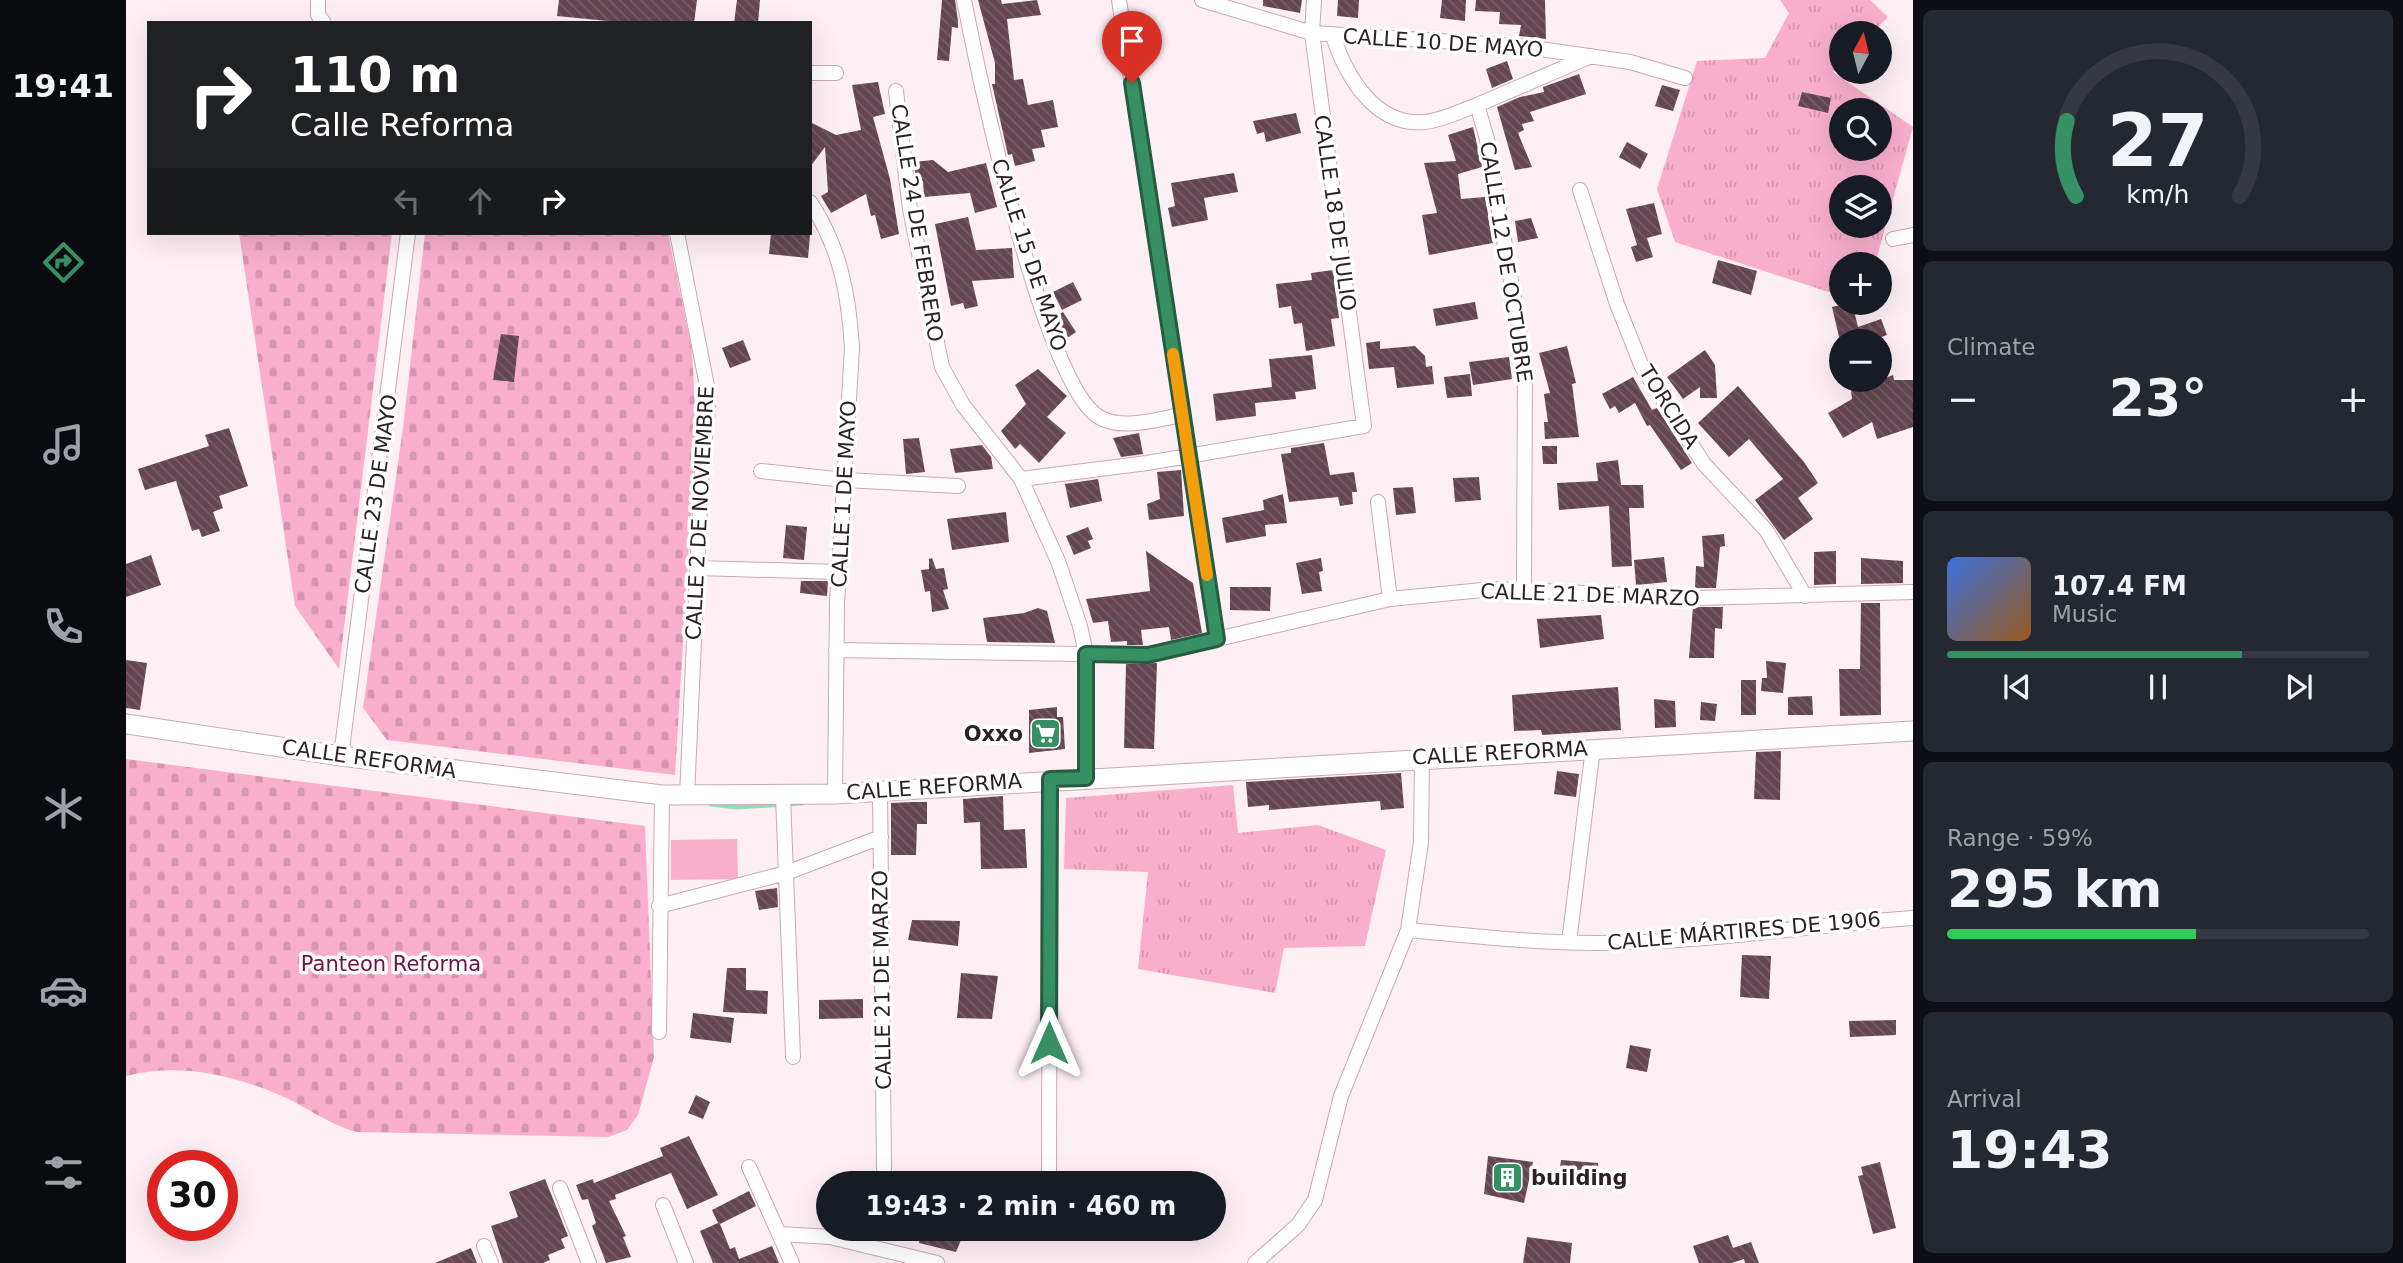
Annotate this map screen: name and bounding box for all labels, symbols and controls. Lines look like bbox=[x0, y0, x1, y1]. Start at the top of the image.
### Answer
pin bbox=[1102, 11, 1162, 83]
north arrow bbox=[1829, 21, 1892, 84]
map controls bbox=[1829, 21, 1892, 392]
icon: arrive bbox=[1113, 22, 1151, 60]
street label: CALLE 10 DE MAYO bbox=[1342, 24, 1544, 62]
text: 110 m bbox=[290, 47, 460, 104]
icon: right bbox=[175, 49, 266, 140]
text: 19:41 bbox=[12, 67, 114, 105]
button: search bbox=[1829, 98, 1892, 161]
text: 27 bbox=[2107, 99, 2209, 184]
street label: CALLE 24 DE FEBRERO bbox=[886, 102, 948, 344]
text: Calle Reforma bbox=[290, 106, 514, 144]
street label: CALLE 18 DE JULIO bbox=[1309, 113, 1361, 313]
street label: CALLE 12 DE OCTUBRE bbox=[1475, 140, 1537, 384]
street label: CALLE 15 DE MAYO bbox=[987, 156, 1071, 354]
button: layers bbox=[1829, 175, 1892, 238]
text: km/h bbox=[2126, 180, 2190, 209]
icon: left bbox=[388, 182, 426, 220]
icon: ahead bbox=[461, 182, 499, 220]
icon: right bbox=[534, 182, 572, 220]
icon: directions bbox=[39, 238, 88, 287]
button: + bbox=[1829, 252, 1892, 315]
button: − bbox=[1829, 329, 1892, 392]
text: Climate bbox=[1947, 334, 2036, 360]
street label: TORCIDA bbox=[1633, 360, 1704, 454]
text: 23° bbox=[2109, 368, 2207, 428]
text: − bbox=[1947, 377, 1979, 421]
text: + bbox=[2337, 377, 2369, 421]
street label: CALLE 2 DE NOVIEMBRE bbox=[681, 385, 719, 641]
street label: CALLE 23 DE MAYO bbox=[350, 393, 402, 595]
street label: CALLE 1 DE MAYO bbox=[827, 400, 861, 588]
icon: music bbox=[39, 420, 88, 469]
text: 107.4 FM bbox=[2052, 571, 2187, 601]
street label: CALLE 21 DE MARZO bbox=[1480, 579, 1700, 611]
text: Music bbox=[2052, 601, 2117, 627]
icon: phone bbox=[39, 602, 88, 651]
icon: previous bbox=[1998, 668, 2036, 706]
icon: pause bbox=[2139, 668, 2177, 706]
icon: next bbox=[2280, 668, 2318, 706]
supermarket icon: Oxxo bbox=[1029, 717, 1063, 751]
place label: Oxxo bbox=[964, 722, 1023, 746]
street label: CALLE REFORMA bbox=[280, 735, 458, 783]
street label: CALLE REFORMA bbox=[1412, 736, 1589, 770]
street label: CALLE REFORMA bbox=[845, 769, 1023, 805]
icon: climate bbox=[39, 784, 88, 833]
text: Range · 59% bbox=[1947, 825, 2093, 851]
text: 295 km bbox=[1947, 859, 2162, 919]
street label: CALLE 21 DE MARZO bbox=[868, 870, 896, 1090]
street label: CALLE MÁRTIRES DE 1906 bbox=[1606, 906, 1882, 955]
park label: Panteon Reforma bbox=[301, 952, 481, 976]
icon: car bbox=[39, 966, 88, 1015]
position arrow bbox=[1012, 1006, 1086, 1080]
text: Arrival bbox=[1947, 1086, 2022, 1112]
text: 19:43 bbox=[1947, 1120, 2113, 1180]
icon: filters bbox=[39, 1148, 88, 1197]
speed limit sign: 30 bbox=[147, 1150, 238, 1241]
building icon: building bbox=[1491, 1161, 1525, 1195]
place label: building bbox=[1531, 1166, 1628, 1190]
text: 19:43 · 2 min · 460 m bbox=[866, 1191, 1176, 1221]

